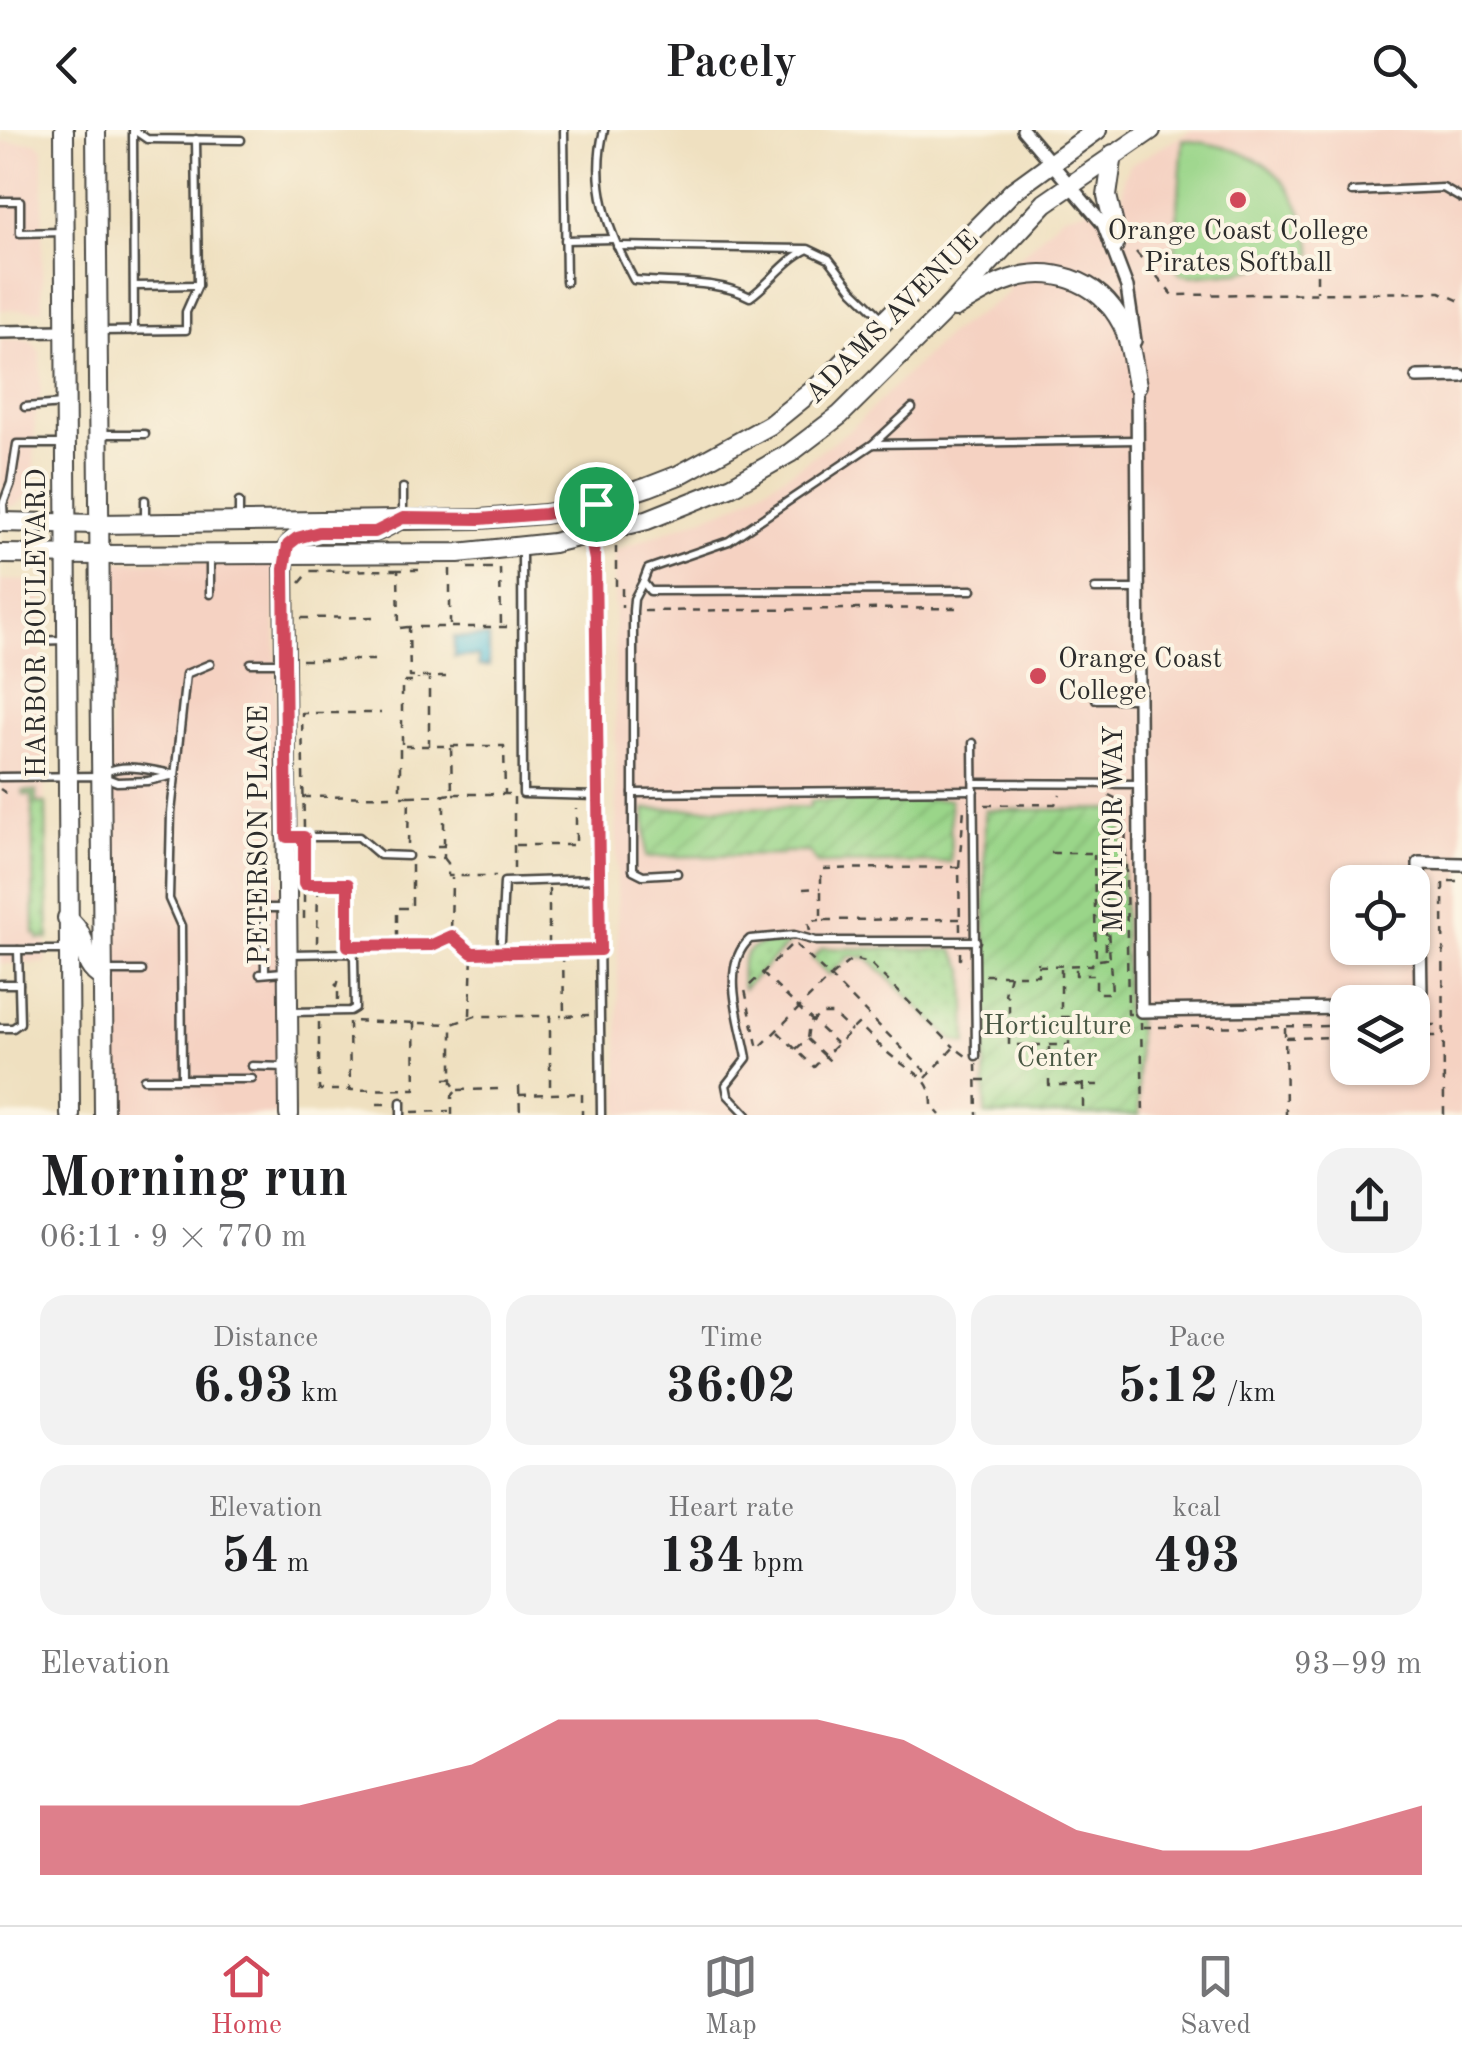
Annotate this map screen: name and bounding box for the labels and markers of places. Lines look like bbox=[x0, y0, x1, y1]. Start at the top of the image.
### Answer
marker: Orange Coast College Pirates Softball bbox=[1227, 189, 1249, 211]
place label: Orange Coast College Pirates Softball bbox=[1108, 218, 1368, 278]
pin bbox=[554, 462, 639, 547]
place label: Orange Coast College bbox=[1058, 646, 1222, 706]
marker: Orange Coast College bbox=[1027, 665, 1049, 687]

